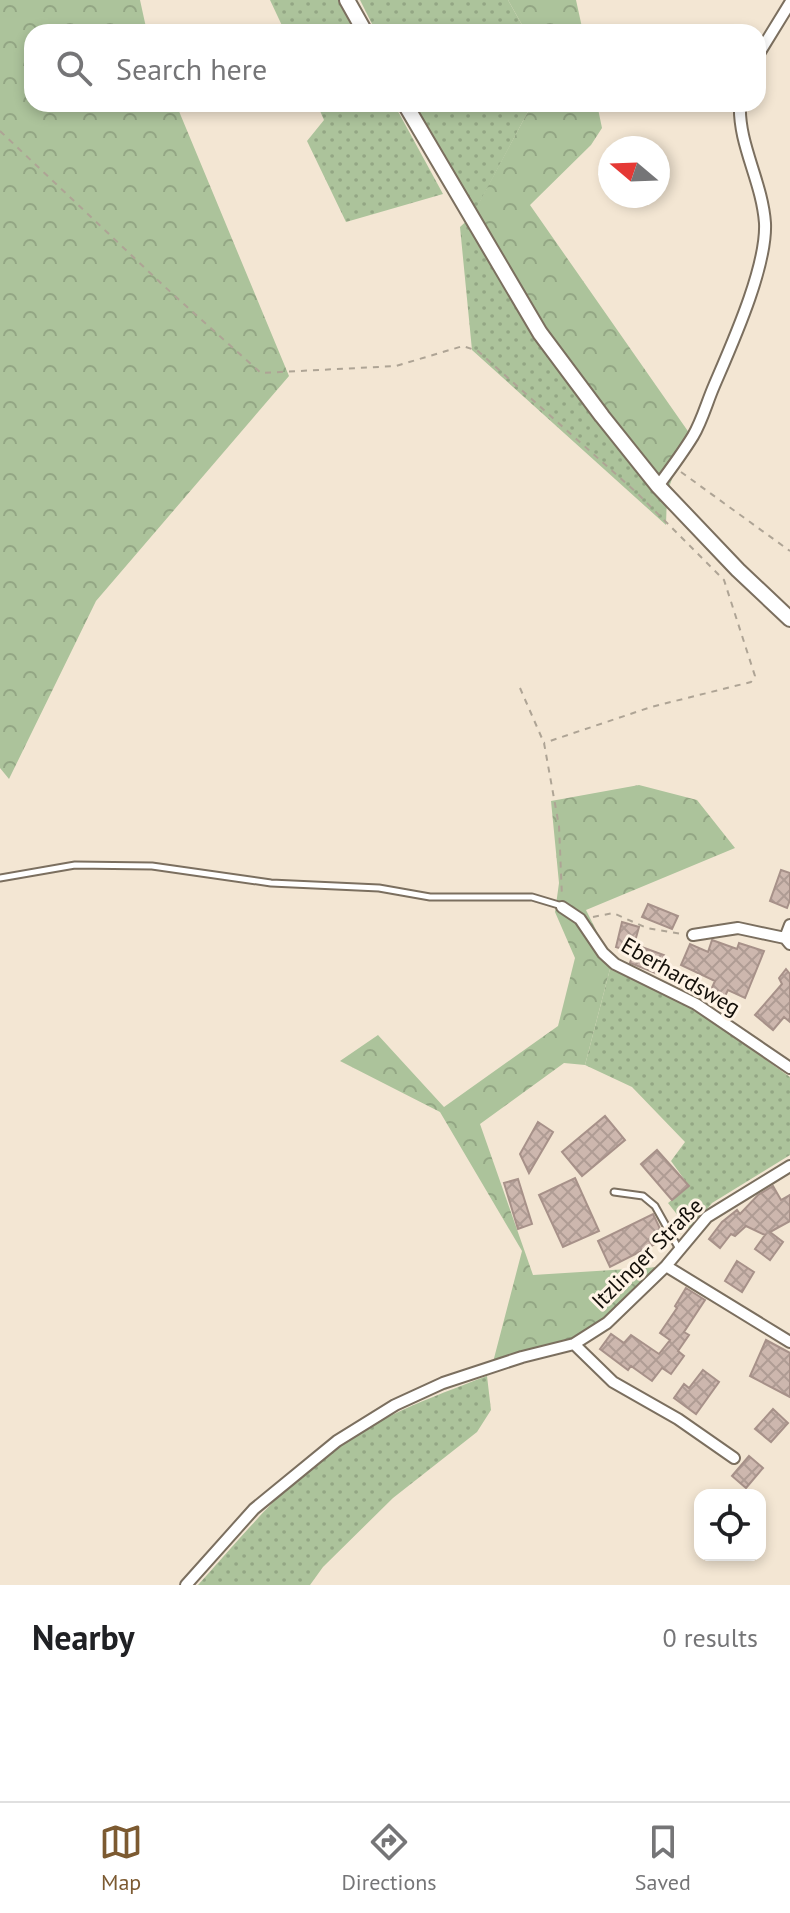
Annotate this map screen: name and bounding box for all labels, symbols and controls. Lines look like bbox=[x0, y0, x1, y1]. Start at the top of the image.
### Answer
search box bbox=[24, 24, 766, 112]
icon: search bbox=[52, 46, 96, 90]
text: Search here bbox=[116, 49, 267, 88]
north arrow bbox=[598, 136, 670, 208]
street label: Eberhardsweg bbox=[617, 931, 745, 1021]
street label: Itzlinger Straße bbox=[585, 1191, 709, 1315]
map controls bbox=[694, 1489, 766, 1561]
button: locate bbox=[694, 1489, 766, 1561]
text: Nearby bbox=[32, 1615, 134, 1659]
text: 0 results bbox=[663, 1621, 758, 1654]
tab: Map bbox=[99, 1820, 143, 1896]
tab: Directions bbox=[341, 1820, 437, 1896]
tab: Saved bbox=[635, 1820, 691, 1896]

